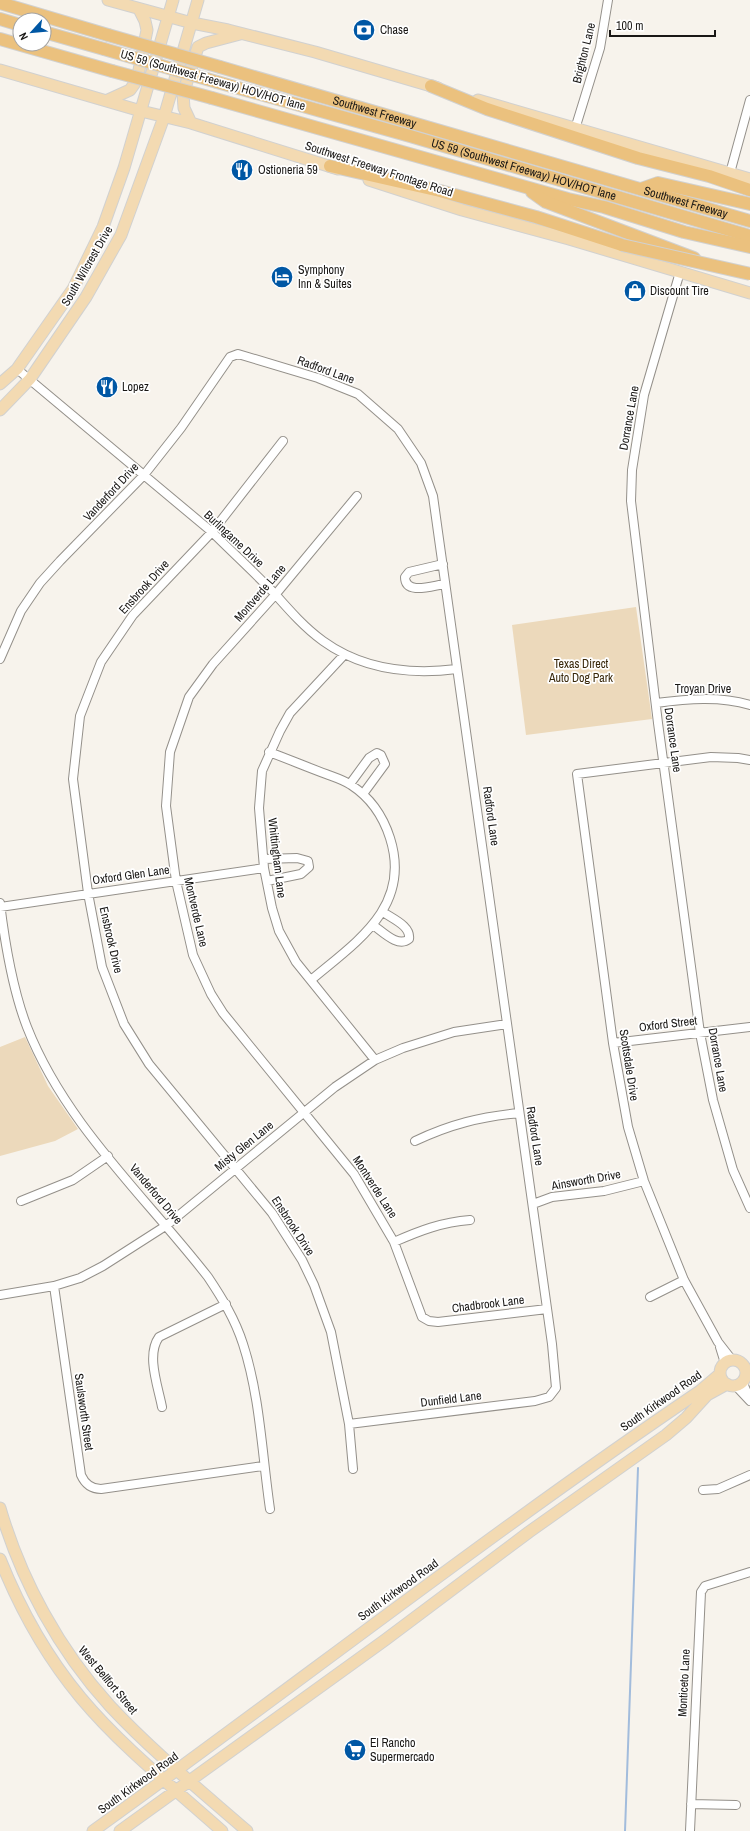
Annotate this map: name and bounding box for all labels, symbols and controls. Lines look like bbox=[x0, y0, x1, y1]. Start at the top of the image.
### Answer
north arrow bbox=[12, 12, 52, 52]
scale bar bbox=[610, 12, 715, 38]
bank icon: Chase bbox=[351, 17, 377, 43]
text: 100 m bbox=[616, 18, 643, 34]
street label: Brighton Lane bbox=[569, 21, 599, 85]
place label: Chase bbox=[380, 22, 408, 38]
text: N bbox=[15, 30, 31, 43]
street label: US 59 (Southwest Freeway) HOV/HOT lane bbox=[119, 46, 307, 114]
street label: Southwest Freeway bbox=[331, 92, 418, 132]
street label: US 59 (Southwest Freeway) HOV/HOT lane bbox=[429, 135, 618, 204]
street label: Southwest Freeway Frontage Road bbox=[303, 137, 455, 201]
restaurant icon: Ostioneria 59 bbox=[229, 157, 255, 183]
place label: Ostioneria 59 bbox=[258, 162, 318, 178]
street label: Southwest Freeway bbox=[642, 183, 730, 222]
street label: South Wilcrest Drive bbox=[58, 223, 116, 309]
place label: Symphony Inn & Suites bbox=[298, 262, 352, 292]
hotel icon: Symphony Inn & Suites bbox=[269, 264, 295, 290]
shop icon: Discount Tire bbox=[622, 278, 648, 304]
place label: Discount Tire bbox=[650, 283, 709, 299]
street label: Radford Lane bbox=[295, 352, 357, 388]
restaurant icon: Lopez bbox=[94, 374, 120, 400]
place label: Lopez bbox=[122, 379, 149, 395]
street label: Dorrance Lane bbox=[615, 385, 643, 451]
street label: Vanderford Drive bbox=[80, 459, 142, 525]
street label: Burlingame Drive bbox=[201, 507, 267, 571]
street label: Ensbrook Drive bbox=[115, 556, 173, 618]
street label: Montverde Lane bbox=[231, 561, 289, 625]
park label: Texas Direct Auto Dog Park bbox=[548, 656, 613, 686]
street label: Troyan Drive bbox=[675, 681, 731, 697]
street label: Dorrance Lane bbox=[661, 707, 685, 773]
street label: Radford Lane bbox=[479, 785, 503, 847]
street label: Whittingham Lane bbox=[264, 817, 290, 899]
street label: Oxford Glen Lane bbox=[91, 862, 171, 888]
street label: Montverde Lane bbox=[180, 876, 212, 948]
street label: Ensbrook Drive bbox=[96, 905, 126, 975]
street label: Oxford Street bbox=[638, 1012, 698, 1036]
street label: Dorrance Lane bbox=[704, 1027, 732, 1093]
street label: Scottsdale Drive bbox=[615, 1028, 643, 1102]
street label: Radford Lane bbox=[522, 1105, 548, 1167]
street label: Misty Glen Lane bbox=[211, 1117, 277, 1175]
street label: Montverde Lane bbox=[349, 1153, 401, 1221]
street label: Vanderford Drive bbox=[126, 1160, 186, 1228]
street label: Ainsworth Drive bbox=[549, 1166, 622, 1194]
street label: Ensbrook Drive bbox=[268, 1193, 318, 1259]
street label: Chadbrook Lane bbox=[451, 1292, 525, 1316]
street label: South Kirkwood Road bbox=[617, 1367, 705, 1435]
street label: Saulsworth Street bbox=[71, 1372, 97, 1452]
street label: Dunfield Lane bbox=[420, 1387, 482, 1411]
street label: South Kirkwood Road bbox=[355, 1555, 441, 1625]
street label: West Bellfort Street bbox=[75, 1642, 141, 1718]
street label: Monticeto Lane bbox=[674, 1649, 694, 1717]
place label: El Rancho Supermercado bbox=[370, 1735, 435, 1765]
supermarket icon: El Rancho Supermercado bbox=[342, 1737, 368, 1763]
street label: South Kirkwood Road bbox=[95, 1748, 181, 1818]

